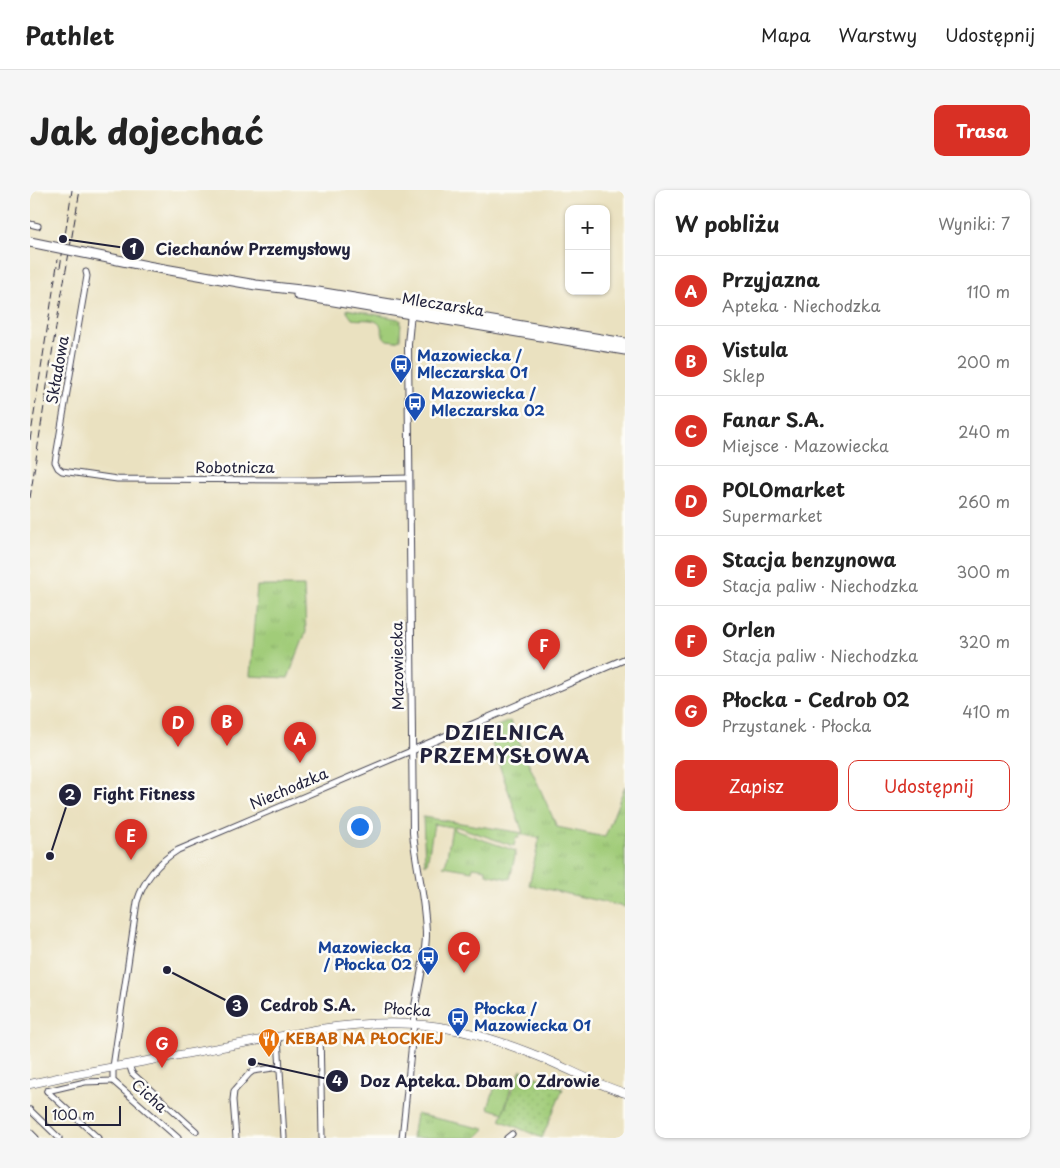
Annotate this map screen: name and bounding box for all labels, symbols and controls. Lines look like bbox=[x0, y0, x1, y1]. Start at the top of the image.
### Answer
text: Pathlet bbox=[25, 17, 115, 53]
text: Mapa bbox=[761, 21, 811, 48]
text: Warstwy bbox=[839, 21, 917, 48]
text: Udostępnij bbox=[945, 21, 1035, 48]
text: Jak dojechać bbox=[30, 104, 264, 157]
button: Trasa bbox=[934, 105, 1030, 156]
map controls bbox=[565, 205, 610, 295]
button: + bbox=[565, 205, 610, 250]
text: W pobliżu bbox=[675, 207, 780, 239]
text: Wyniki: 7 bbox=[938, 211, 1010, 235]
callout: Ciechanów Przemysłowy bbox=[120, 234, 360, 265]
text: 1 bbox=[129, 236, 137, 259]
text: Ciechanów Przemysłowy bbox=[155, 236, 351, 260]
button: − bbox=[565, 250, 610, 295]
text: Przyjazna bbox=[722, 265, 820, 293]
text: A bbox=[685, 279, 697, 303]
text: 110 m bbox=[967, 279, 1010, 303]
street label: Mleczarska bbox=[400, 286, 487, 321]
text: Apteka · Niechodzka bbox=[722, 293, 881, 317]
street label: Składowa bbox=[39, 333, 74, 406]
text: Vistula bbox=[722, 335, 788, 363]
place label: Mazowiecka / Mleczarska 01 bbox=[417, 343, 528, 383]
text: B bbox=[686, 349, 696, 373]
text: 200 m bbox=[957, 349, 1010, 373]
bus stop icon: Mazowiecka / Mleczarska 01 bbox=[389, 353, 413, 384]
text: Sklep bbox=[722, 363, 765, 387]
place label: Mazowiecka / Mleczarska 02 bbox=[431, 381, 545, 421]
bus stop icon: Mazowiecka / Mleczarska 02 bbox=[403, 391, 427, 422]
text: Fanar S.A. bbox=[722, 405, 825, 433]
text: C bbox=[685, 419, 697, 443]
text: 240 m bbox=[958, 419, 1010, 443]
text: Miejsce · Mazowiecka bbox=[722, 433, 889, 457]
street label: Robotnicza bbox=[195, 455, 275, 478]
text: POLOmarket bbox=[722, 475, 845, 503]
text: D bbox=[685, 489, 697, 513]
text: 260 m bbox=[958, 489, 1010, 513]
text: Supermarket bbox=[722, 503, 822, 527]
text: Stacja benzynowa bbox=[722, 545, 896, 573]
text: E bbox=[686, 559, 696, 583]
text: 300 m bbox=[956, 559, 1010, 583]
text: Stacja paliw · Niechodzka bbox=[722, 573, 918, 597]
text: Orlen bbox=[722, 615, 775, 643]
street label: Mazowiecka bbox=[384, 621, 409, 711]
pin: F bbox=[528, 629, 560, 670]
text: F bbox=[686, 629, 696, 653]
text: 320 m bbox=[959, 629, 1010, 653]
text: Stacja paliw · Niechodzka bbox=[722, 643, 918, 667]
text: Płocka - Cedrob 02 bbox=[722, 685, 910, 713]
text: G bbox=[684, 699, 698, 723]
text: 410 m bbox=[962, 699, 1010, 723]
pin: B bbox=[211, 705, 243, 746]
pin: D bbox=[162, 706, 194, 747]
text: Przystanek · Płocka bbox=[722, 713, 871, 737]
district label: DZIELNICA PRZEMYSŁOWA bbox=[420, 717, 590, 770]
pin: A bbox=[284, 722, 316, 763]
button: Zapisz bbox=[675, 760, 838, 811]
button: Udostępnij bbox=[848, 760, 1010, 811]
street label: Niechodzka bbox=[246, 761, 332, 814]
callout: Fight Fitness bbox=[58, 779, 205, 810]
text: Fight Fitness bbox=[93, 781, 195, 805]
text: 2 bbox=[65, 782, 76, 805]
your location bbox=[347, 814, 373, 840]
pin: E bbox=[115, 819, 147, 860]
pin: C bbox=[448, 932, 480, 973]
place label: Mazowiecka / Płocka 02 bbox=[318, 935, 412, 975]
bus stop icon: Mazowiecka / Płocka 02 bbox=[416, 945, 440, 976]
callout: Cedrob S.A. bbox=[225, 990, 366, 1021]
text: Cedrob S.A. bbox=[260, 992, 356, 1016]
text: 3 bbox=[232, 993, 242, 1016]
street label: Płocka bbox=[383, 996, 432, 1021]
place label: Płocka / Mazowiecka 01 bbox=[474, 996, 591, 1036]
bus stop icon: Płocka / Mazowiecka 01 bbox=[446, 1006, 470, 1037]
place label: KEBAB NA PŁOCKIEJ bbox=[285, 1026, 444, 1049]
pin: G bbox=[146, 1027, 178, 1068]
restaurant icon: KEBAB NA PŁOCKIEJ bbox=[257, 1027, 281, 1058]
callout: Doz Apteka. Dbam O Zdrowie bbox=[324, 1065, 610, 1096]
text: 4 bbox=[332, 1068, 342, 1091]
text: Doz Apteka. Dbam O Zdrowie bbox=[360, 1068, 600, 1092]
street label: Cicha bbox=[127, 1073, 174, 1118]
scale bar bbox=[45, 1103, 121, 1126]
text: 100 m bbox=[52, 1104, 95, 1125]

